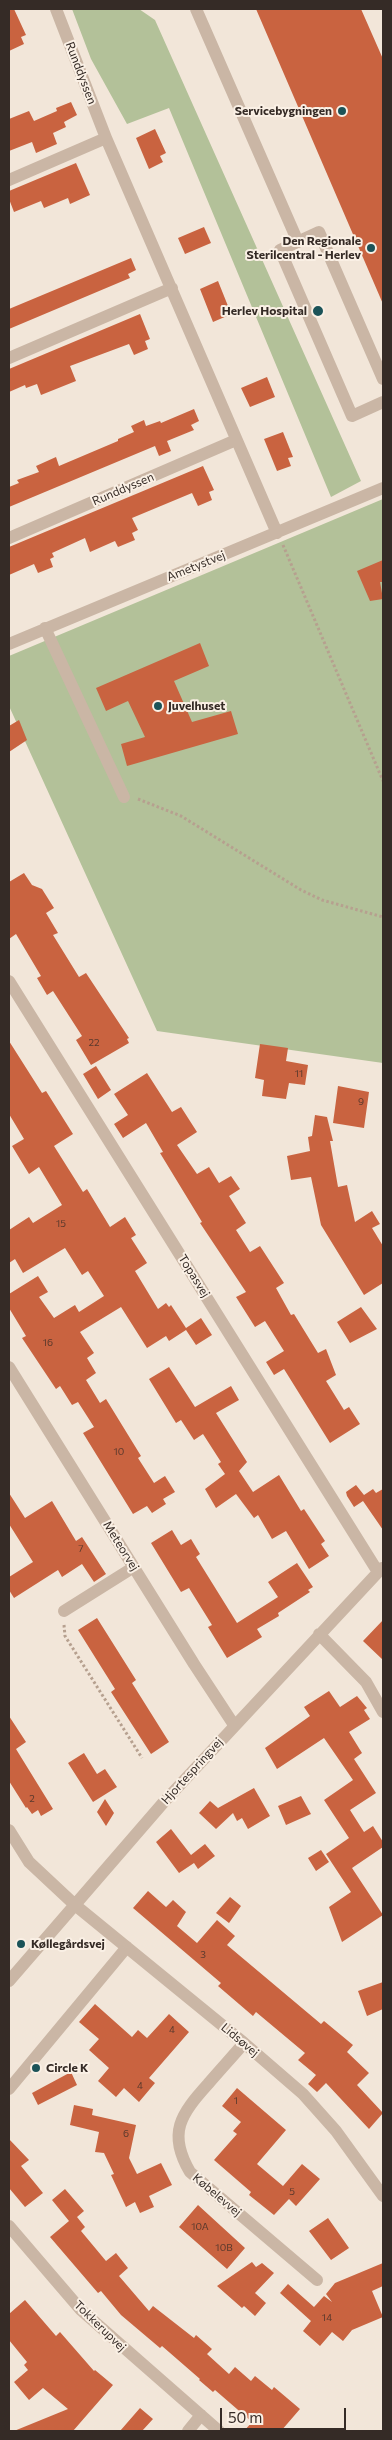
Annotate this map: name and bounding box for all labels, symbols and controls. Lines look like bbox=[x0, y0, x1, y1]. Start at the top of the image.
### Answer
street label: Runddyssen bbox=[63, 40, 99, 106]
place label: Servicebygningen bbox=[235, 104, 332, 118]
marker: Servicebygningen bbox=[336, 105, 348, 117]
place label: Den Regionale Sterilcentral - Herlev bbox=[247, 234, 361, 262]
marker: Den Regionale Sterilcentral - Herlev bbox=[365, 242, 377, 254]
place label: Herlev Hospital bbox=[222, 304, 307, 318]
marker: Herlev Hospital bbox=[311, 304, 325, 318]
street label: Runddyssen bbox=[90, 470, 156, 508]
street label: Ametystvej bbox=[165, 548, 227, 584]
place label: Juvelhuset bbox=[168, 699, 225, 713]
marker: Juvelhuset bbox=[152, 700, 164, 712]
house number: 22 bbox=[88, 1037, 100, 1049]
house number: 11 bbox=[295, 1068, 303, 1080]
house number: 9 bbox=[358, 1096, 364, 1108]
house number: 15 bbox=[56, 1218, 66, 1230]
street label: Topasvej bbox=[175, 1252, 213, 1300]
house number: 16 bbox=[43, 1337, 53, 1349]
house number: 10 bbox=[114, 1446, 124, 1458]
street label: Meteorvej bbox=[100, 1518, 142, 1574]
house number: 7 bbox=[78, 1543, 84, 1555]
street label: Hjortespringvej bbox=[158, 1735, 226, 1807]
house number: 2 bbox=[29, 1793, 35, 1805]
place label: Køllegårdsvej bbox=[31, 1937, 105, 1951]
marker: Køllegårdsvej bbox=[15, 1938, 27, 1950]
house number: 3 bbox=[200, 1949, 206, 1961]
street label: Lidsøvej bbox=[218, 2020, 262, 2060]
house number: 4 bbox=[169, 2024, 175, 2036]
place label: Circle K bbox=[46, 2061, 88, 2075]
marker: Circle K bbox=[30, 2062, 42, 2074]
house number: 4 bbox=[137, 2080, 143, 2092]
house number: 1 bbox=[234, 2095, 238, 2107]
house number: 6 bbox=[123, 2128, 129, 2140]
street label: Købelevvej bbox=[190, 2171, 244, 2219]
house number: 5 bbox=[289, 2186, 295, 2198]
house number: 10A bbox=[191, 2221, 209, 2233]
house number: 10B bbox=[215, 2242, 233, 2254]
street label: Tokkerupvej bbox=[71, 2298, 129, 2354]
house number: 14 bbox=[322, 2312, 332, 2324]
scale bar bbox=[222, 2398, 348, 2430]
text: 50 m bbox=[228, 2408, 262, 2426]

